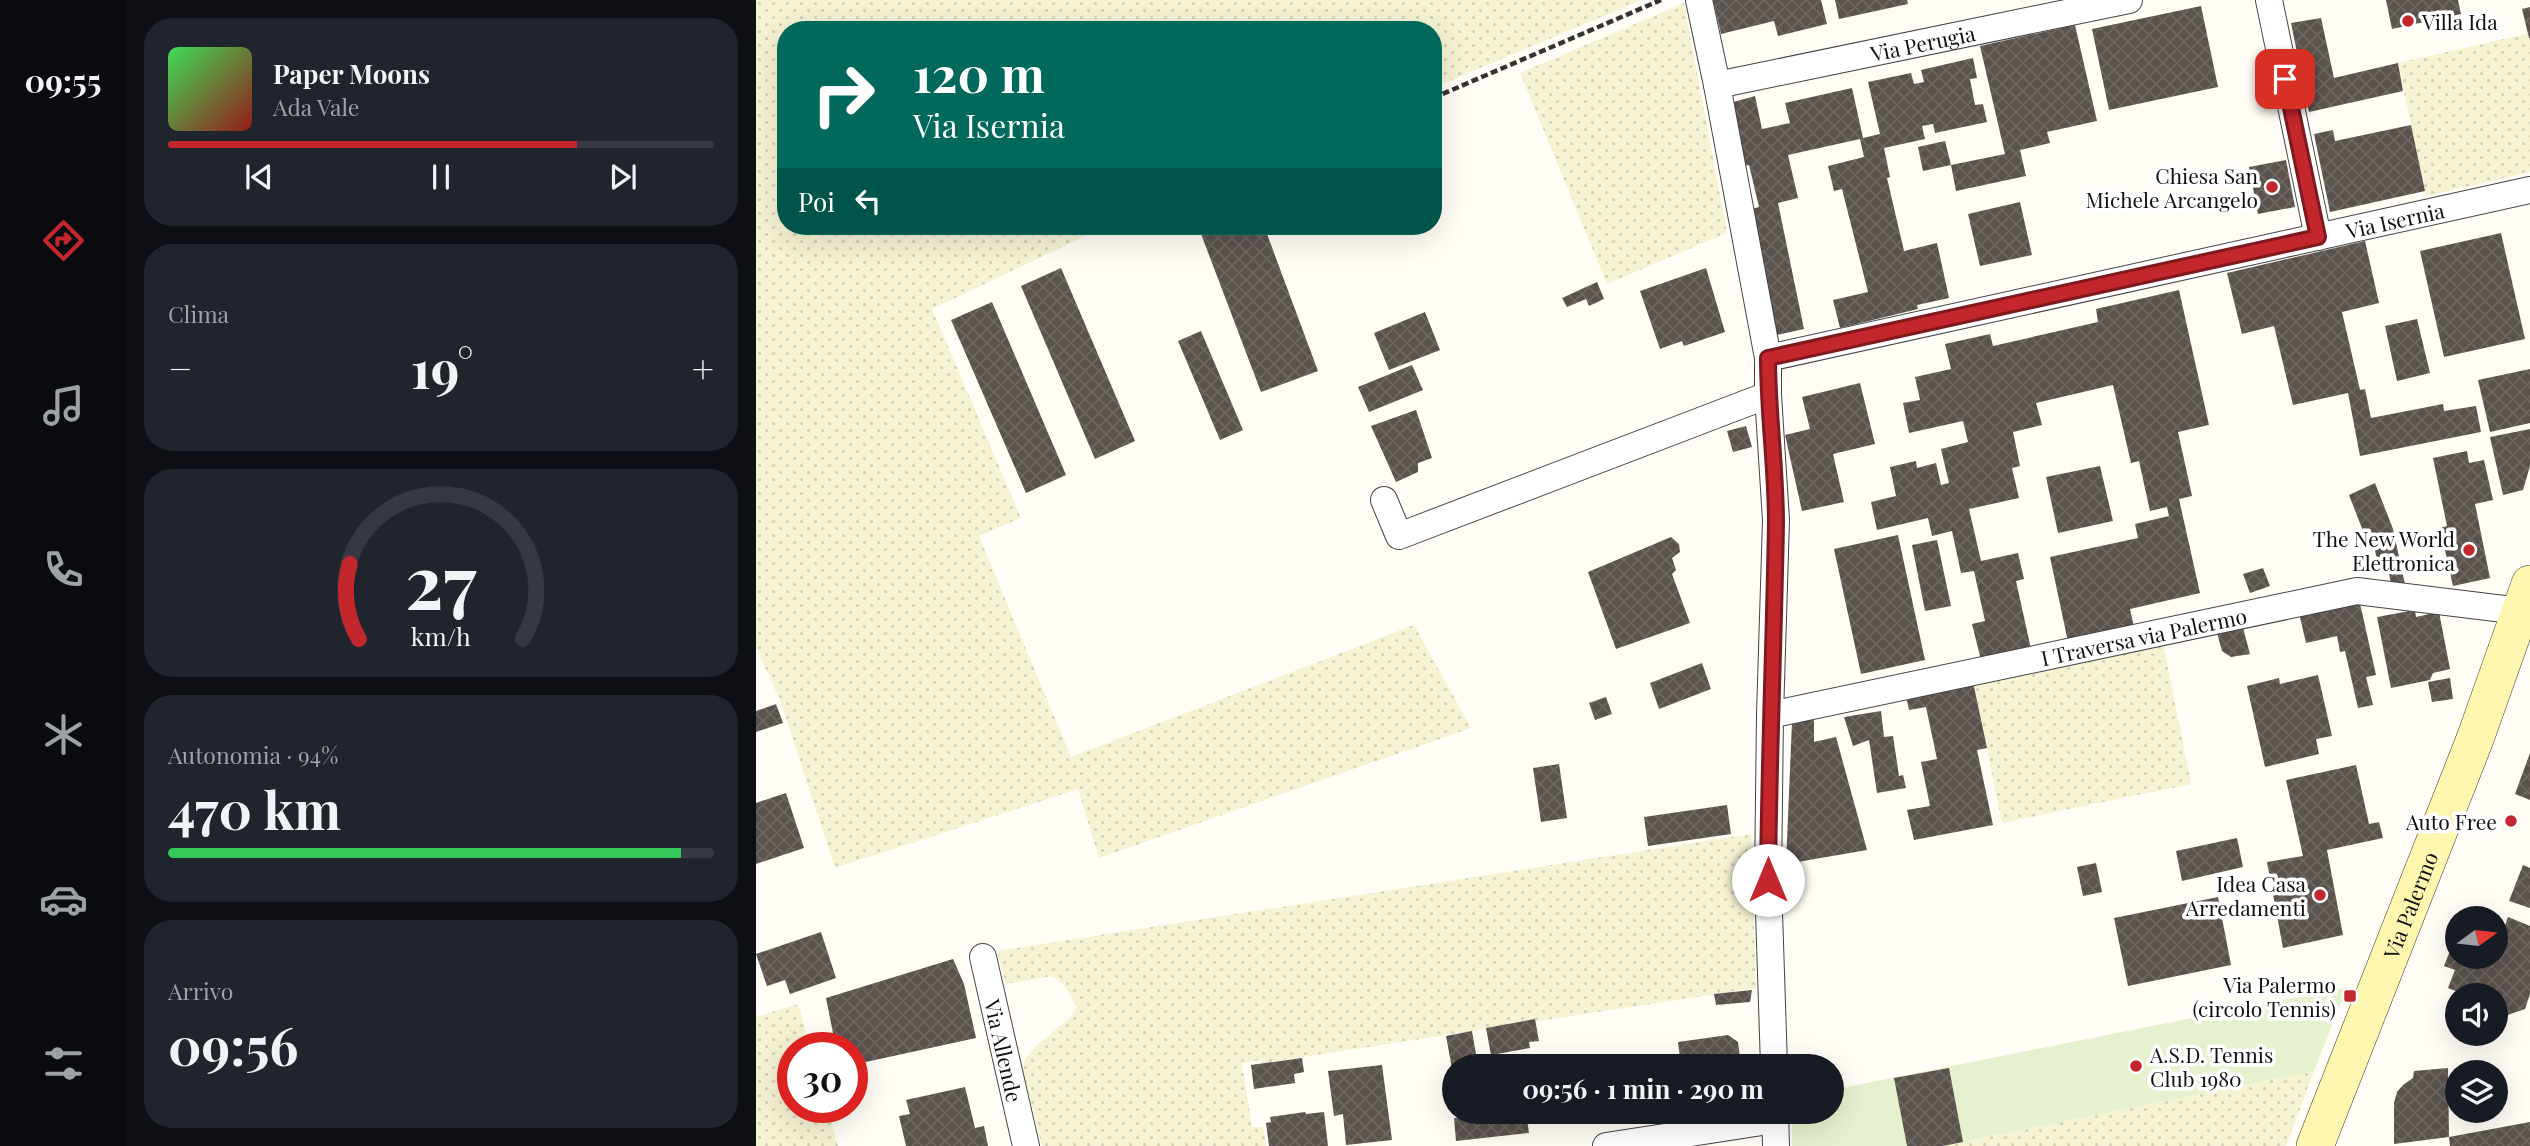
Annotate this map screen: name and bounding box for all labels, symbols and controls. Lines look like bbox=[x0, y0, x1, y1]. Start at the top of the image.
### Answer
place label: Villa Ida bbox=[2421, 7, 2498, 35]
marker: Villa Ida bbox=[2400, 13, 2416, 29]
street label: Via Perugia bbox=[1867, 18, 1978, 67]
text: 120 m bbox=[913, 40, 1045, 105]
icon: right bbox=[798, 49, 889, 140]
pin bbox=[2255, 49, 2315, 109]
text: Paper Moons bbox=[273, 56, 430, 91]
text: 09:55 bbox=[25, 58, 102, 101]
icon: arrive bbox=[2266, 60, 2304, 98]
text: Ada Vale bbox=[273, 91, 360, 122]
text: Via Isernia bbox=[913, 103, 1065, 146]
icon: previous bbox=[240, 158, 278, 196]
icon: pause bbox=[422, 158, 460, 196]
icon: next bbox=[604, 158, 642, 196]
place label: Chiesa San Michele Arcangelo bbox=[2085, 161, 2258, 213]
marker: Chiesa San Michele Arcangelo bbox=[2264, 179, 2280, 195]
icon: left bbox=[849, 182, 887, 220]
text: Poi bbox=[798, 184, 835, 219]
street label: Via Isernia bbox=[2342, 195, 2447, 244]
icon: directions bbox=[39, 216, 88, 265]
text: Clima bbox=[168, 298, 229, 329]
text: 19° bbox=[411, 333, 474, 402]
text: − bbox=[168, 342, 193, 393]
text: + bbox=[692, 342, 714, 393]
icon: music bbox=[39, 381, 88, 430]
place label: The New World Elettronica bbox=[2313, 524, 2456, 576]
text: 27 bbox=[405, 530, 477, 627]
marker: The New World Elettronica bbox=[2461, 542, 2477, 558]
icon: phone bbox=[39, 545, 88, 594]
street label: I Traversa via Palermo bbox=[2038, 601, 2249, 671]
text: km/h bbox=[411, 619, 471, 652]
icon: climate bbox=[39, 710, 88, 759]
text: Autonomia · 94% bbox=[168, 739, 338, 770]
text: 470 km bbox=[168, 774, 341, 843]
place label: Auto Free bbox=[2405, 807, 2497, 835]
marker: Auto Free bbox=[2503, 813, 2519, 829]
position arrow bbox=[1731, 843, 1805, 917]
street label: Via Palermo bbox=[2376, 847, 2443, 964]
place label: Idea Casa Arredamenti bbox=[2185, 869, 2307, 921]
icon: car bbox=[39, 875, 88, 924]
marker: Idea Casa Arredamenti bbox=[2312, 887, 2328, 903]
north arrow bbox=[2445, 906, 2508, 970]
map controls bbox=[2445, 906, 2508, 1123]
place label: Via Palermo (circolo Tennis) bbox=[2193, 970, 2336, 1022]
text: Arrivo bbox=[168, 975, 233, 1006]
button: sound bbox=[2445, 983, 2508, 1046]
marker: Via Palermo (circolo Tennis) bbox=[2342, 988, 2358, 1004]
street label: Via Allende bbox=[979, 996, 1030, 1105]
text: 09:56 bbox=[168, 1010, 298, 1079]
speed limit sign: 30 bbox=[777, 1032, 868, 1123]
icon: filters bbox=[39, 1039, 88, 1088]
place label: A.S.D. Tennis Club 1980 bbox=[2149, 1040, 2273, 1092]
marker: A.S.D. Tennis Club 1980 bbox=[2128, 1058, 2144, 1074]
button: layers bbox=[2445, 1060, 2508, 1123]
text: 09:56 · 1 min · 290 m bbox=[1522, 1071, 1764, 1106]

